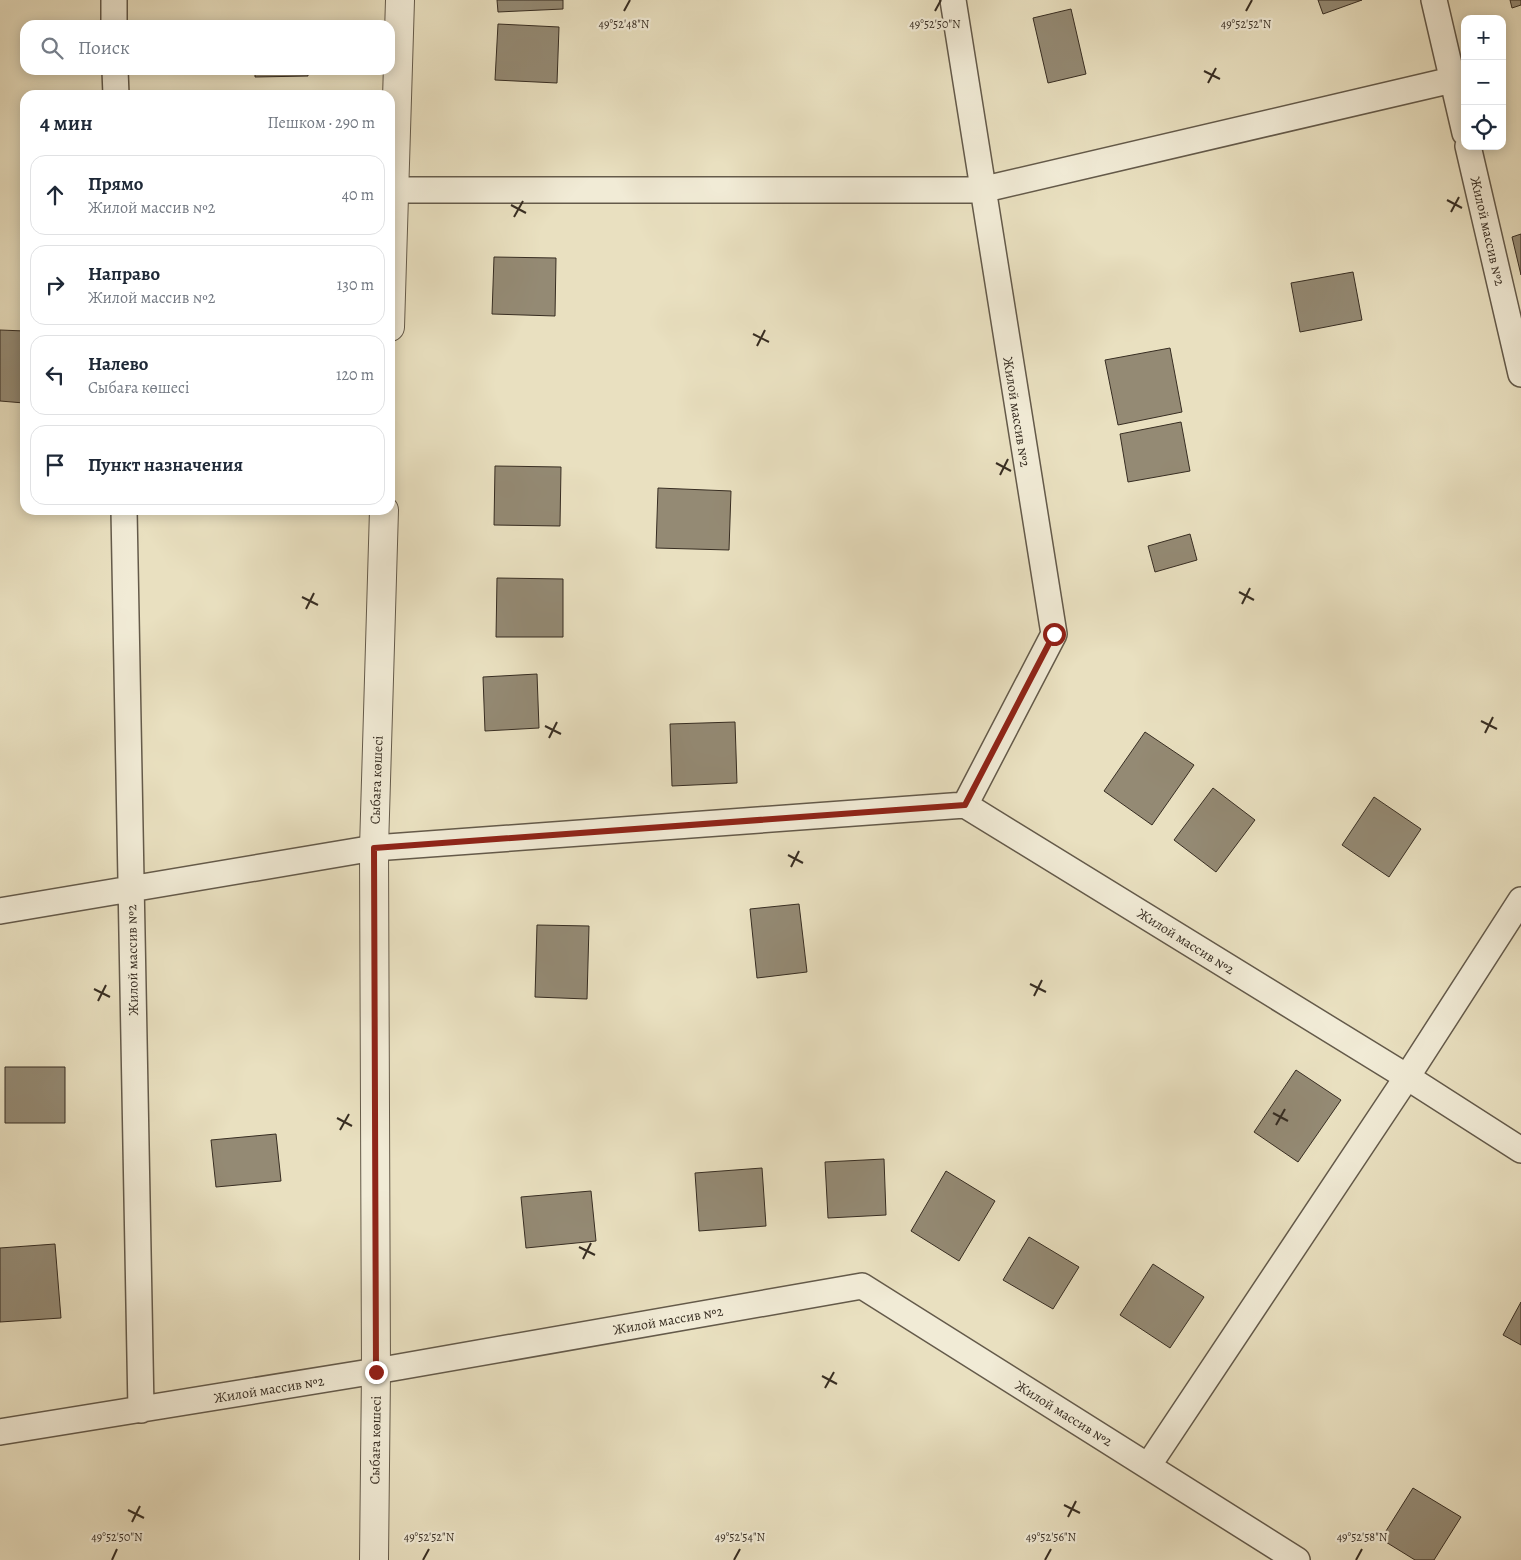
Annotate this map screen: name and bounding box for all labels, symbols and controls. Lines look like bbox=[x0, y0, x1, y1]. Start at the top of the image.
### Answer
map controls bbox=[1461, 15, 1506, 150]
button: + bbox=[1461, 15, 1506, 60]
text: 49°52'48"N bbox=[599, 16, 650, 32]
text: 49°52'50"N bbox=[909, 16, 961, 32]
text: 49°52'52"N bbox=[1221, 16, 1272, 32]
search box bbox=[20, 20, 395, 75]
icon: search bbox=[38, 34, 66, 62]
text: Поиск bbox=[78, 35, 130, 61]
button: − bbox=[1461, 60, 1506, 105]
button: locate bbox=[1461, 105, 1506, 150]
text: 4 мин bbox=[40, 109, 93, 137]
text: Пешком · 290 m bbox=[267, 112, 375, 134]
text: Прямо bbox=[88, 171, 143, 197]
street label: Жилой массив №2 bbox=[1466, 175, 1509, 288]
icon: ahead bbox=[41, 181, 69, 209]
text: 40 m bbox=[342, 184, 374, 206]
text: Жилой массив №2 bbox=[88, 197, 215, 219]
text: Направо bbox=[88, 261, 160, 287]
icon: right bbox=[41, 271, 69, 299]
text: 130 m bbox=[337, 274, 374, 296]
text: Жилой массив №2 bbox=[88, 287, 215, 309]
text: Налево bbox=[88, 351, 148, 377]
street label: Жилой массив №2 bbox=[998, 356, 1035, 469]
icon: left bbox=[41, 361, 69, 389]
text: 120 m bbox=[336, 364, 374, 386]
text: Сыбаға көшесі bbox=[88, 377, 190, 399]
icon: arrive bbox=[41, 451, 69, 479]
text: Пункт назначения bbox=[88, 452, 243, 478]
route start bbox=[1043, 623, 1066, 646]
street label: Сыбаға көшесі bbox=[365, 735, 388, 825]
street label: Жилой массив №2 bbox=[122, 904, 143, 1016]
street label: Жилой массив №2 bbox=[1133, 904, 1238, 979]
street label: Жилой массив №2 bbox=[612, 1301, 725, 1340]
route end bbox=[365, 1361, 388, 1384]
street label: Жилой массив №2 bbox=[213, 1371, 326, 1408]
street label: Жилой массив №2 bbox=[1011, 1376, 1116, 1451]
street label: Сыбаға көшесі bbox=[365, 1395, 386, 1485]
text: 49°52'50"N bbox=[91, 1529, 143, 1545]
text: 49°52'52"N bbox=[404, 1529, 455, 1545]
text: 49°52'54"N bbox=[715, 1529, 766, 1545]
text: 49°52'56"N bbox=[1026, 1529, 1077, 1545]
text: 49°52'58"N bbox=[1337, 1529, 1388, 1545]

